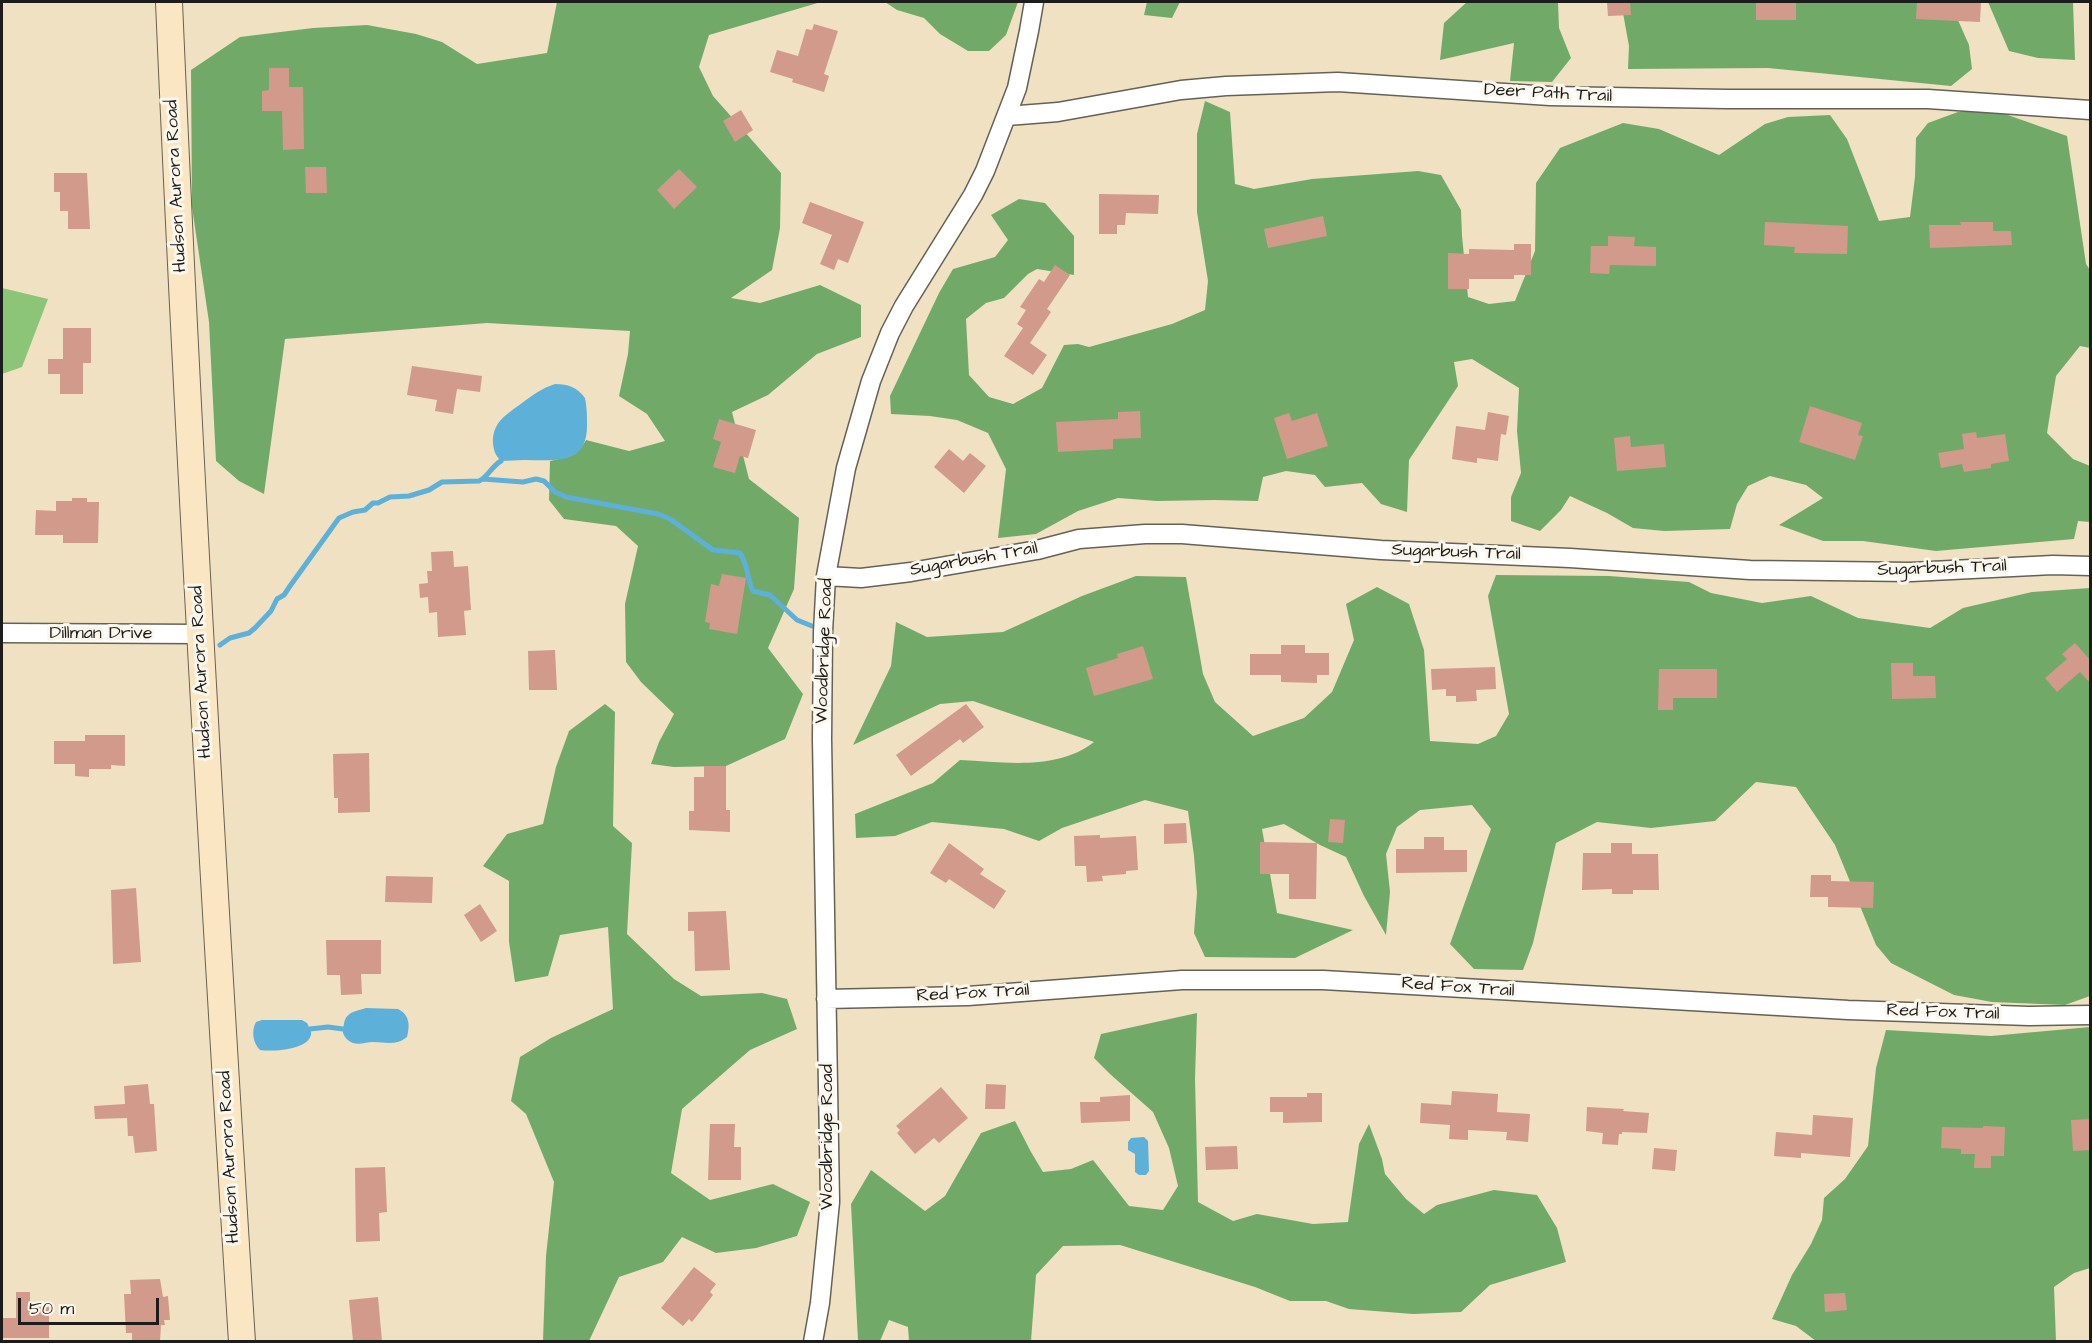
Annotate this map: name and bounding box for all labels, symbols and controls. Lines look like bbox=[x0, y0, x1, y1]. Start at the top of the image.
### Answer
street label: Deer Path Trail bbox=[1483, 80, 1613, 108]
street label: Hudson Aurora Road bbox=[162, 99, 192, 273]
street label: Sugarbush Trail bbox=[908, 538, 1040, 582]
street label: Sugarbush Trail bbox=[1391, 540, 1521, 566]
street label: Sugarbush Trail bbox=[1877, 556, 2007, 582]
street label: Woodbridge Road bbox=[812, 578, 838, 724]
street label: Hudson Aurora Road bbox=[187, 585, 217, 759]
street label: Dillman Drive bbox=[50, 623, 152, 645]
street label: Red Fox Trail bbox=[1401, 973, 1515, 1003]
street label: Red Fox Trail bbox=[916, 980, 1030, 1008]
street label: Red Fox Trail bbox=[1886, 1000, 2000, 1026]
street label: Woodbridge Road bbox=[817, 1064, 839, 1210]
street label: Hudson Aurora Road bbox=[215, 1070, 245, 1244]
scale bar bbox=[21, 1286, 162, 1324]
text: 50 m bbox=[29, 1296, 74, 1321]

